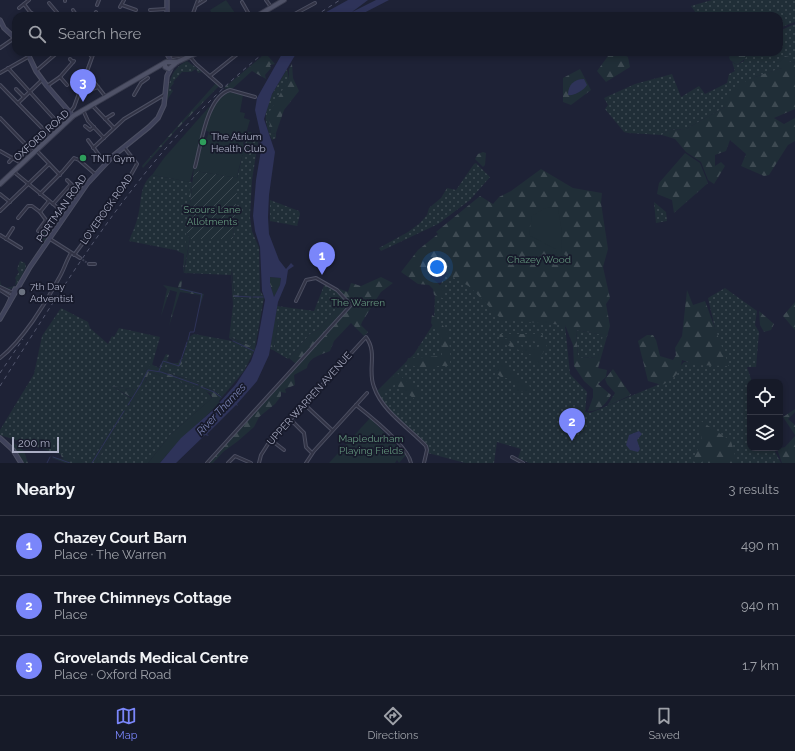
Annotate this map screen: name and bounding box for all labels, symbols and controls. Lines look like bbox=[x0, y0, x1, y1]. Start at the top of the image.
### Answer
search box bbox=[12, 12, 783, 56]
icon: search bbox=[26, 23, 48, 45]
text: Search here bbox=[58, 25, 141, 43]
pin: 3 bbox=[70, 69, 96, 102]
street label: OXFORD ROAD bbox=[11, 108, 71, 163]
place label: The Atrium Health Club bbox=[211, 131, 266, 154]
marker: The Atrium Health Club bbox=[198, 137, 208, 147]
marker: TNT Gym bbox=[78, 153, 88, 163]
place label: TNT Gym bbox=[91, 153, 135, 164]
street label: PORTMAN ROAD bbox=[34, 172, 89, 244]
street label: LOVEROCK ROAD bbox=[78, 172, 135, 246]
park label: Scours Lane Allotments bbox=[183, 204, 241, 227]
pin: 1 bbox=[309, 242, 335, 275]
park label: Chazey Wood bbox=[507, 254, 571, 265]
your location bbox=[427, 257, 447, 277]
place label: 7th Day Adventist bbox=[30, 281, 74, 304]
marker: 7th Day Adventist bbox=[17, 287, 27, 297]
park label: The Warren bbox=[331, 297, 385, 308]
street label: UPPER WARREN AVENUE bbox=[265, 350, 354, 447]
map controls bbox=[747, 379, 783, 451]
button: locate bbox=[747, 379, 783, 415]
water label: River Thames bbox=[194, 381, 249, 438]
pin: 2 bbox=[559, 408, 585, 441]
button: layers bbox=[747, 415, 783, 451]
park label: Mapledurham Playing Fields bbox=[338, 433, 404, 456]
scale bar bbox=[12, 435, 59, 454]
text: 200 m bbox=[18, 437, 50, 450]
text: Nearby bbox=[16, 479, 75, 499]
text: 3 results bbox=[729, 482, 779, 497]
text: Chazey Court Barn bbox=[54, 529, 187, 547]
text: 1 bbox=[26, 538, 32, 553]
text: 490 m bbox=[741, 538, 779, 553]
text: Place · The Warren bbox=[54, 547, 166, 562]
text: Three Chimneys Cottage bbox=[54, 589, 231, 607]
text: 2 bbox=[25, 598, 33, 613]
text: 940 m bbox=[741, 598, 779, 613]
text: Place bbox=[54, 607, 87, 622]
text: Grovelands Medical Centre bbox=[54, 649, 249, 667]
text: 3 bbox=[25, 658, 33, 673]
text: 1.7 km bbox=[742, 658, 779, 673]
text: Place · Oxford Road bbox=[54, 667, 171, 682]
tab: Map bbox=[115, 705, 137, 742]
tab: Directions bbox=[368, 705, 418, 742]
tab: Saved bbox=[648, 705, 680, 742]

